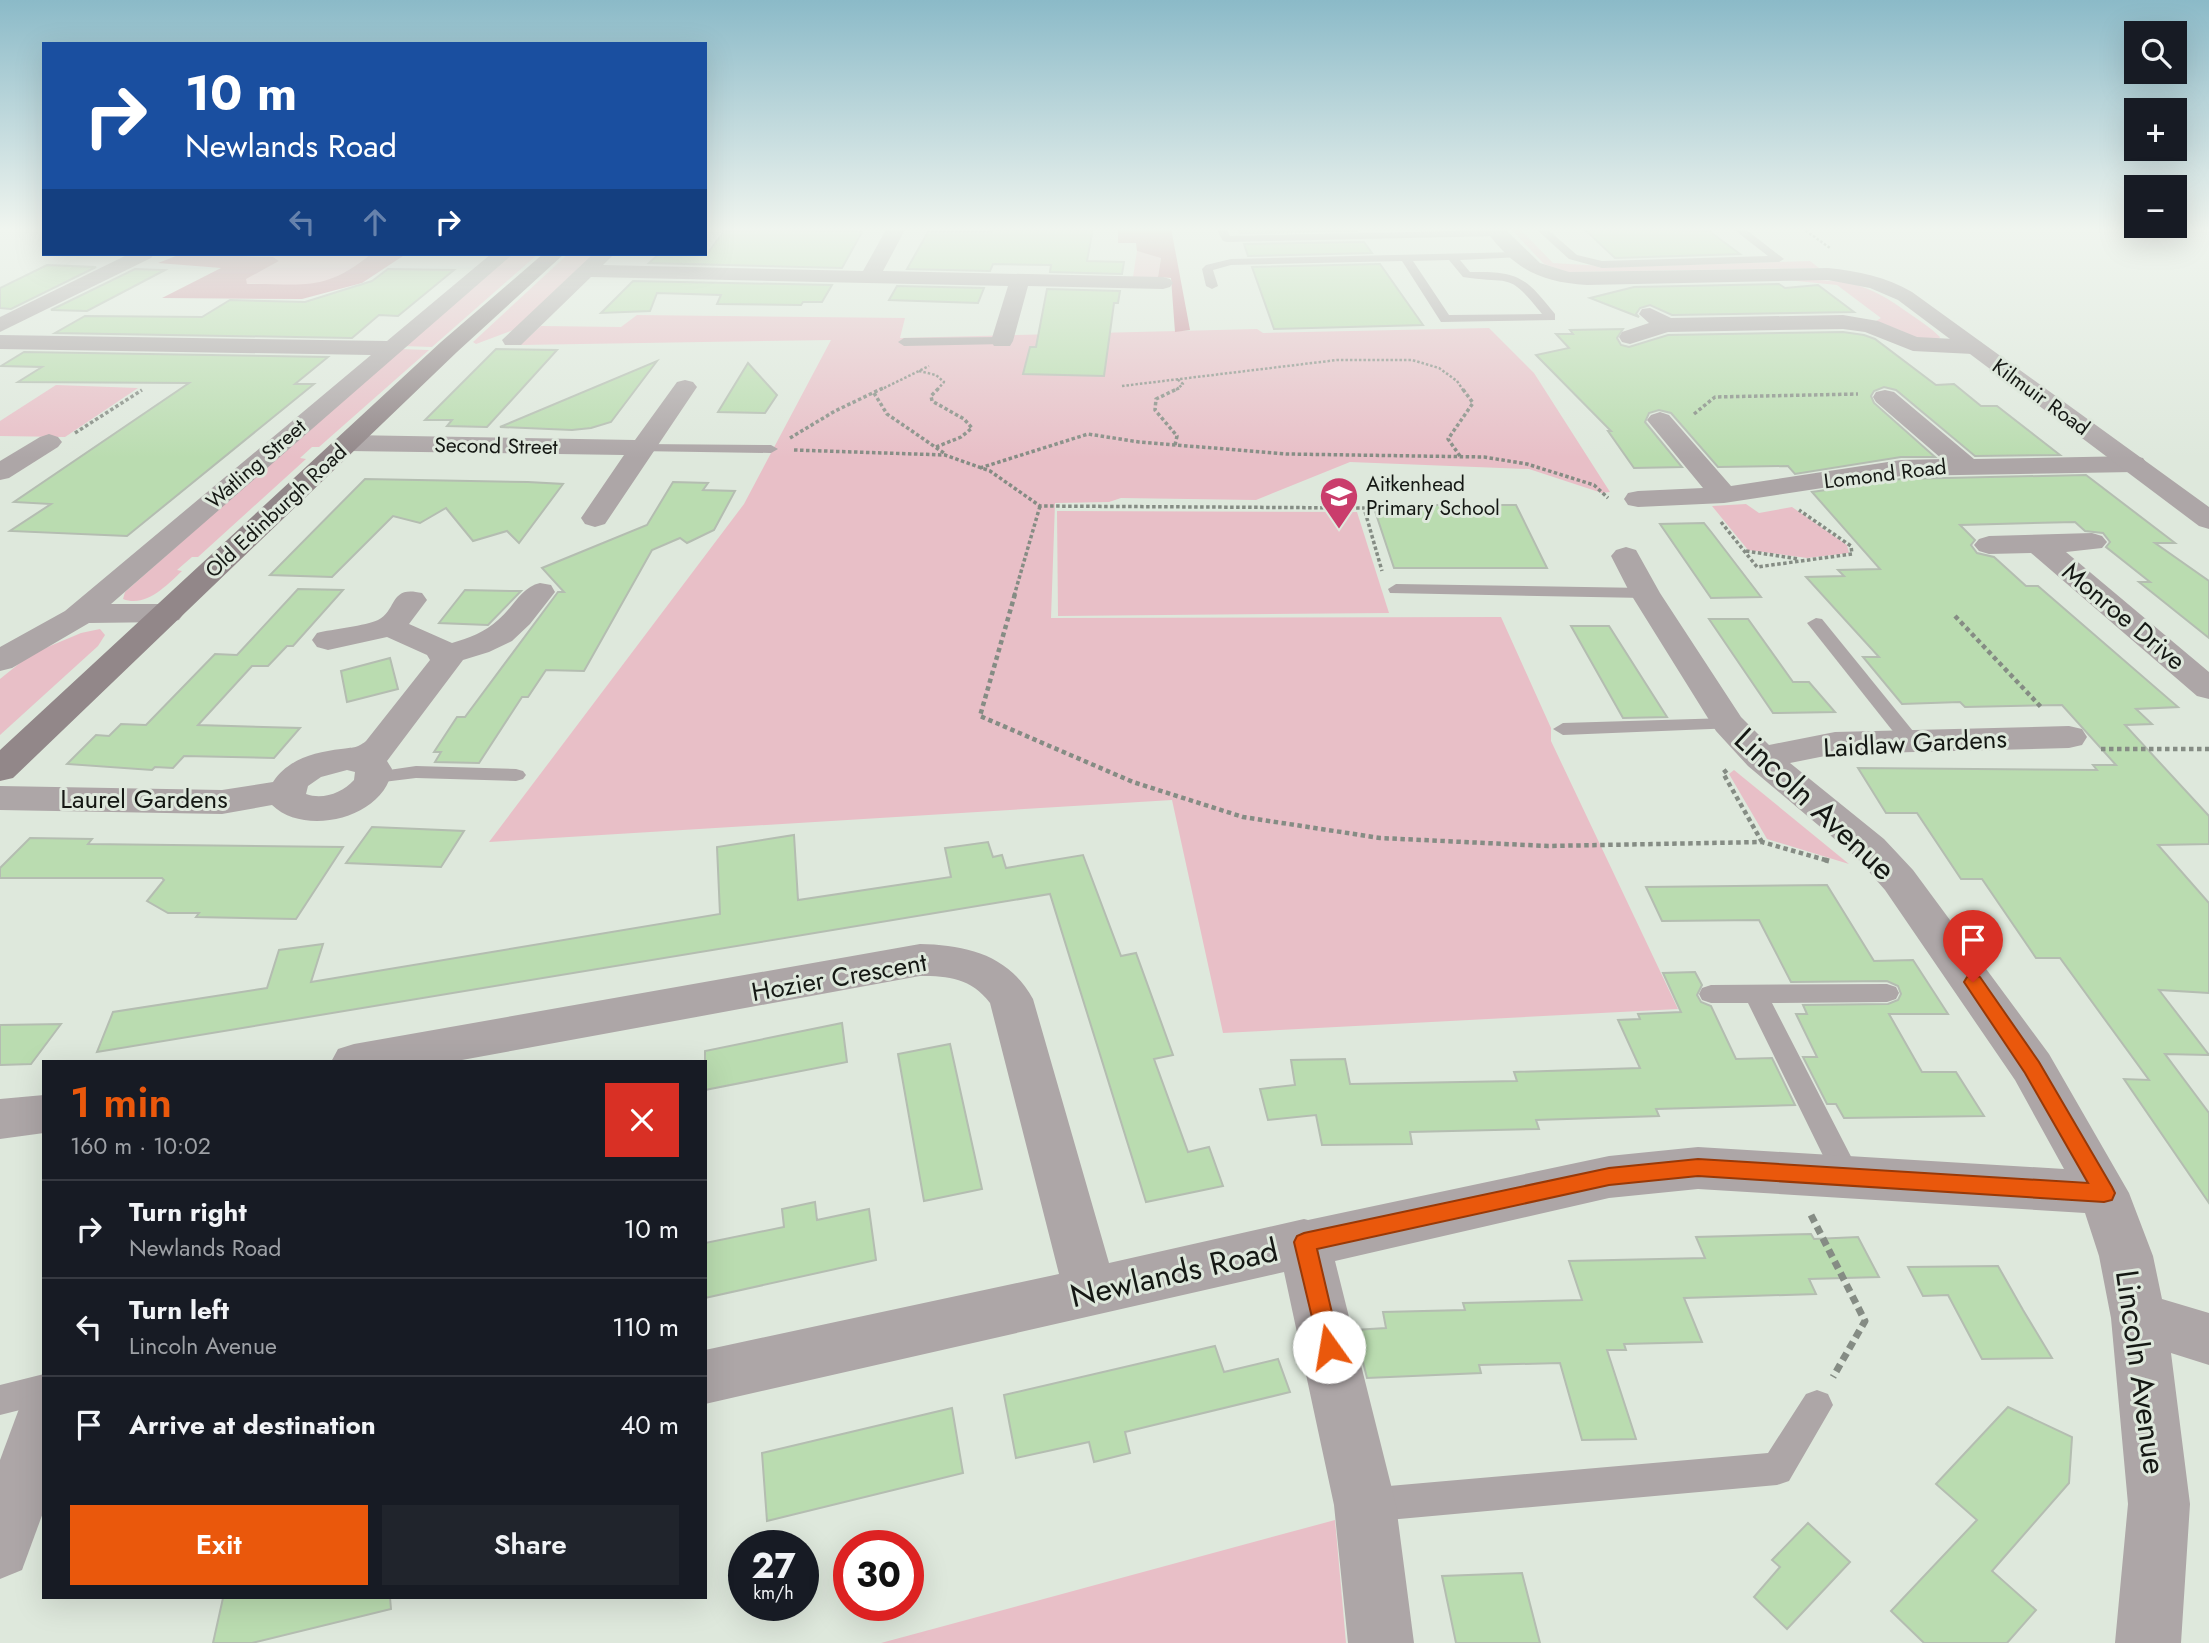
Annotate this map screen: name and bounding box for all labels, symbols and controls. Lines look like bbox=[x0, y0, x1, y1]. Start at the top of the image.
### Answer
map controls bbox=[2124, 21, 2187, 238]
button: search bbox=[2124, 21, 2187, 84]
text: 10 m bbox=[185, 58, 297, 128]
icon: right bbox=[70, 70, 161, 161]
button: + bbox=[2124, 98, 2187, 161]
text: Newlands Road bbox=[185, 123, 397, 169]
button: − bbox=[2124, 175, 2187, 238]
icon: left bbox=[283, 203, 321, 241]
icon: ahead bbox=[356, 203, 394, 241]
icon: right bbox=[429, 203, 467, 241]
street label: Kilmuir Road bbox=[1986, 351, 2096, 443]
street label: Watling Street bbox=[200, 412, 312, 516]
street label: Second Street bbox=[434, 430, 558, 462]
street label: Old Edinburgh Road bbox=[198, 437, 354, 585]
street label: Lomond Road bbox=[1822, 452, 1948, 496]
place label: Aitkenhead Primary School bbox=[1366, 469, 1500, 523]
school or university icon: Aitkenhead Primary School bbox=[1318, 475, 1360, 530]
street label: Monroe Drive bbox=[2054, 553, 2194, 679]
street label: Lincoln Avenue bbox=[1724, 717, 1906, 891]
street label: Laidlaw Gardens bbox=[1822, 719, 2008, 767]
street label: Laurel Gardens bbox=[60, 780, 228, 818]
pin bbox=[1943, 910, 2003, 982]
icon: arrive bbox=[1954, 921, 1992, 959]
street label: Hozier Crescent bbox=[748, 943, 930, 1011]
text: 1 min bbox=[70, 1072, 172, 1133]
button: close bbox=[605, 1083, 679, 1157]
text: 160 m · 10:02 bbox=[70, 1129, 211, 1163]
text: Turn right bbox=[129, 1193, 247, 1231]
icon: right bbox=[70, 1210, 108, 1248]
text: 10 m bbox=[624, 1210, 679, 1248]
street label: Newlands Road bbox=[1066, 1227, 1282, 1319]
text: Newlands Road bbox=[129, 1231, 281, 1265]
street label: Lincoln Avenue bbox=[2104, 1267, 2178, 1477]
text: Turn left bbox=[129, 1291, 229, 1329]
icon: left bbox=[70, 1308, 108, 1346]
text: 110 m bbox=[612, 1308, 679, 1346]
position arrow bbox=[1292, 1310, 1366, 1384]
text: Lincoln Avenue bbox=[129, 1329, 277, 1363]
icon: arrive bbox=[70, 1406, 108, 1444]
text: Arrive at destination bbox=[129, 1406, 376, 1444]
text: 40 m bbox=[620, 1406, 679, 1444]
button: Exit bbox=[70, 1505, 368, 1585]
button: Share bbox=[382, 1505, 679, 1585]
speed limit sign: 30 bbox=[833, 1530, 924, 1621]
text: 27 bbox=[751, 1541, 796, 1591]
text: km/h bbox=[753, 1580, 794, 1606]

